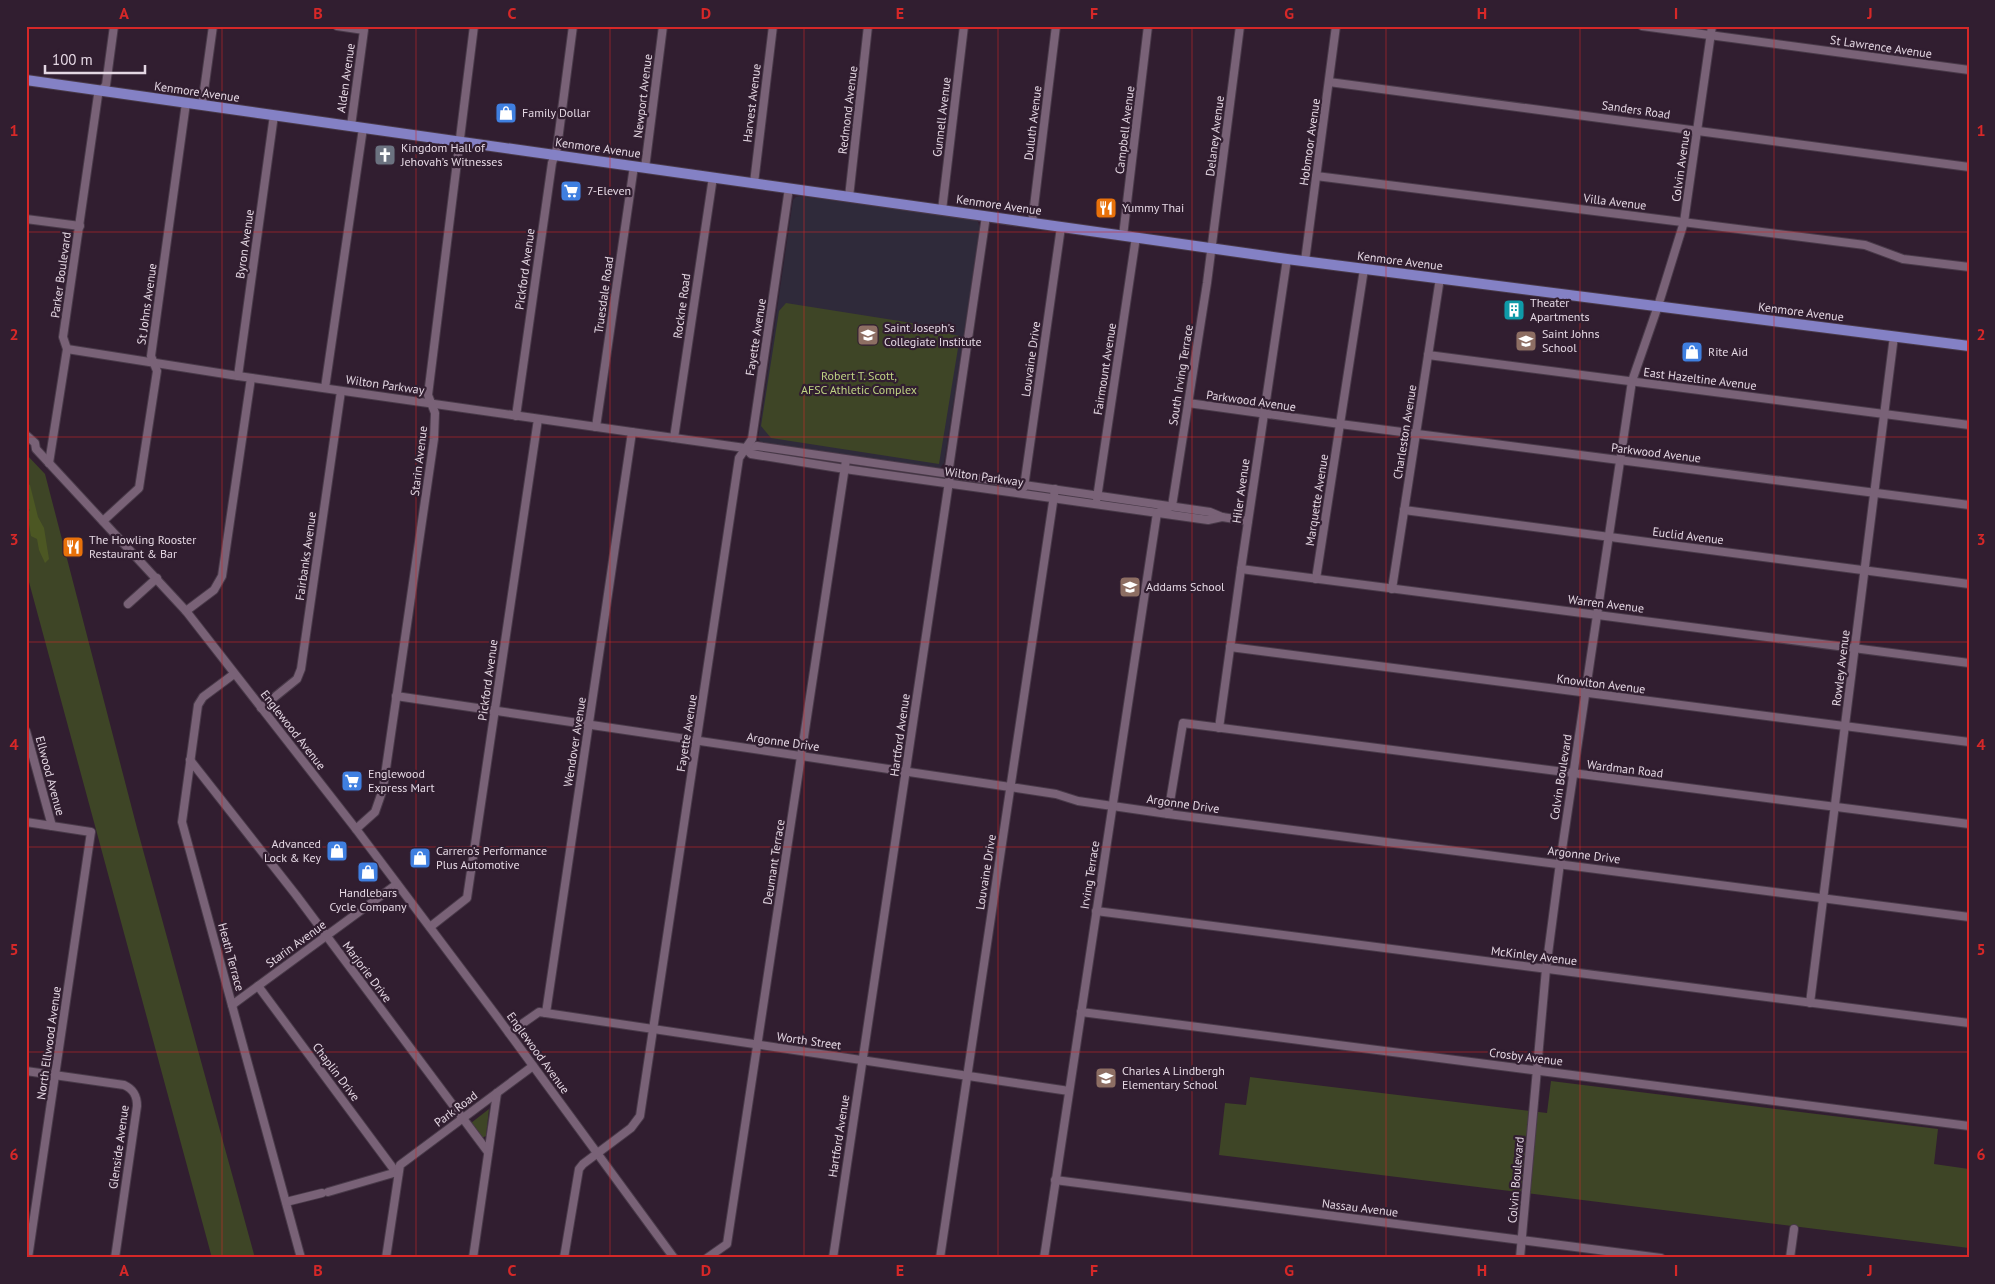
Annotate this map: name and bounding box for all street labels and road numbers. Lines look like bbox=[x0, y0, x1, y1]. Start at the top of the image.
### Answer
street label: St Lawrence Avenue bbox=[1829, 32, 1933, 61]
street label: Alden Avenue bbox=[333, 42, 358, 114]
street label: Newport Avenue bbox=[630, 53, 655, 139]
street label: Harvest Avenue bbox=[739, 63, 764, 143]
street label: Redmond Avenue bbox=[835, 65, 860, 155]
street label: Gunnell Avenue bbox=[929, 76, 954, 158]
street label: Kenmore Avenue bbox=[153, 78, 241, 105]
street label: Duluth Avenue bbox=[1020, 85, 1045, 161]
street label: Campbell Avenue bbox=[1112, 85, 1137, 175]
street label: Delaney Avenue bbox=[1202, 95, 1227, 177]
street label: Hobmoor Avenue bbox=[1296, 97, 1323, 187]
street label: Sanders Road bbox=[1601, 97, 1671, 122]
street label: Colvin Avenue bbox=[1668, 129, 1693, 203]
street label: Kenmore Avenue bbox=[554, 134, 642, 161]
street label: Villa Avenue bbox=[1582, 190, 1647, 213]
street label: Kenmore Avenue bbox=[955, 191, 1043, 218]
street label: Byron Avenue bbox=[232, 208, 257, 280]
street label: Pickford Avenue bbox=[511, 227, 538, 311]
street label: Parker Boulevard bbox=[47, 231, 74, 319]
street label: Kenmore Avenue bbox=[1356, 248, 1444, 273]
street label: Truesdale Road bbox=[591, 255, 616, 334]
street label: St Johns Avenue bbox=[133, 262, 160, 346]
street label: Rockne Road bbox=[670, 272, 693, 339]
street label: Fayette Avenue bbox=[742, 297, 769, 377]
street label: Kenmore Avenue bbox=[1757, 299, 1845, 324]
street label: Louvaine Drive bbox=[1018, 320, 1043, 398]
street label: Fairmount Avenue bbox=[1090, 322, 1119, 416]
street label: South Irving Terrace bbox=[1165, 323, 1196, 427]
street label: East Hazeltine Avenue bbox=[1643, 364, 1757, 393]
street label: Wilton Parkway bbox=[345, 372, 426, 398]
street label: Charleston Avenue bbox=[1390, 384, 1419, 480]
street label: Parkwood Avenue bbox=[1205, 387, 1297, 414]
street label: Starin Avenue bbox=[407, 425, 430, 497]
street label: Parkwood Avenue bbox=[1610, 440, 1702, 465]
street label: Marquette Avenue bbox=[1302, 453, 1331, 547]
street label: Hiler Avenue bbox=[1229, 458, 1252, 524]
street label: Wilton Parkway bbox=[944, 464, 1025, 490]
street label: Fairbanks Avenue bbox=[292, 511, 319, 601]
street label: Euclid Avenue bbox=[1652, 524, 1725, 547]
street label: Warren Avenue bbox=[1567, 591, 1645, 616]
street label: Rowley Avenue bbox=[1828, 629, 1853, 707]
street label: Pickford Avenue bbox=[474, 638, 501, 722]
street label: Knowlton Avenue bbox=[1556, 671, 1646, 696]
street label: Englewood Avenue bbox=[258, 687, 329, 773]
street label: Fayette Avenue bbox=[673, 693, 700, 773]
street label: Hartford Avenue bbox=[886, 693, 913, 777]
street label: Wendover Avenue bbox=[560, 696, 589, 788]
street label: Argonne Drive bbox=[746, 729, 820, 754]
street label: Colvin Boulevard bbox=[1546, 733, 1575, 821]
street label: Ellwood Avenue bbox=[33, 734, 68, 817]
street label: Wardman Road bbox=[1586, 756, 1664, 781]
street label: Argonne Drive bbox=[1146, 791, 1220, 816]
street label: Deumant Terrace bbox=[759, 818, 788, 906]
street label: Louvaine Drive bbox=[972, 833, 999, 911]
street label: Irving Terrace bbox=[1077, 840, 1102, 910]
street label: Argonne Drive bbox=[1547, 843, 1621, 866]
street label: Starin Avenue bbox=[263, 917, 329, 970]
street label: Heath Terrace bbox=[215, 921, 248, 993]
street label: Marjorie Drive bbox=[340, 938, 395, 1005]
street label: McKinley Avenue bbox=[1490, 943, 1578, 968]
street label: North Ellwood Avenue bbox=[33, 985, 64, 1101]
street label: Englewood Avenue bbox=[504, 1009, 573, 1096]
street label: Worth Street bbox=[776, 1029, 842, 1052]
street label: Chaplin Drive bbox=[310, 1040, 363, 1104]
street label: Crosby Avenue bbox=[1488, 1045, 1564, 1068]
street label: Park Road bbox=[431, 1087, 480, 1130]
street label: Hartford Avenue bbox=[825, 1094, 852, 1178]
street label: Glenside Avenue bbox=[105, 1104, 132, 1190]
street label: Colvin Boulevard bbox=[1504, 1136, 1527, 1224]
street label: Nassau Avenue bbox=[1321, 1195, 1399, 1220]

